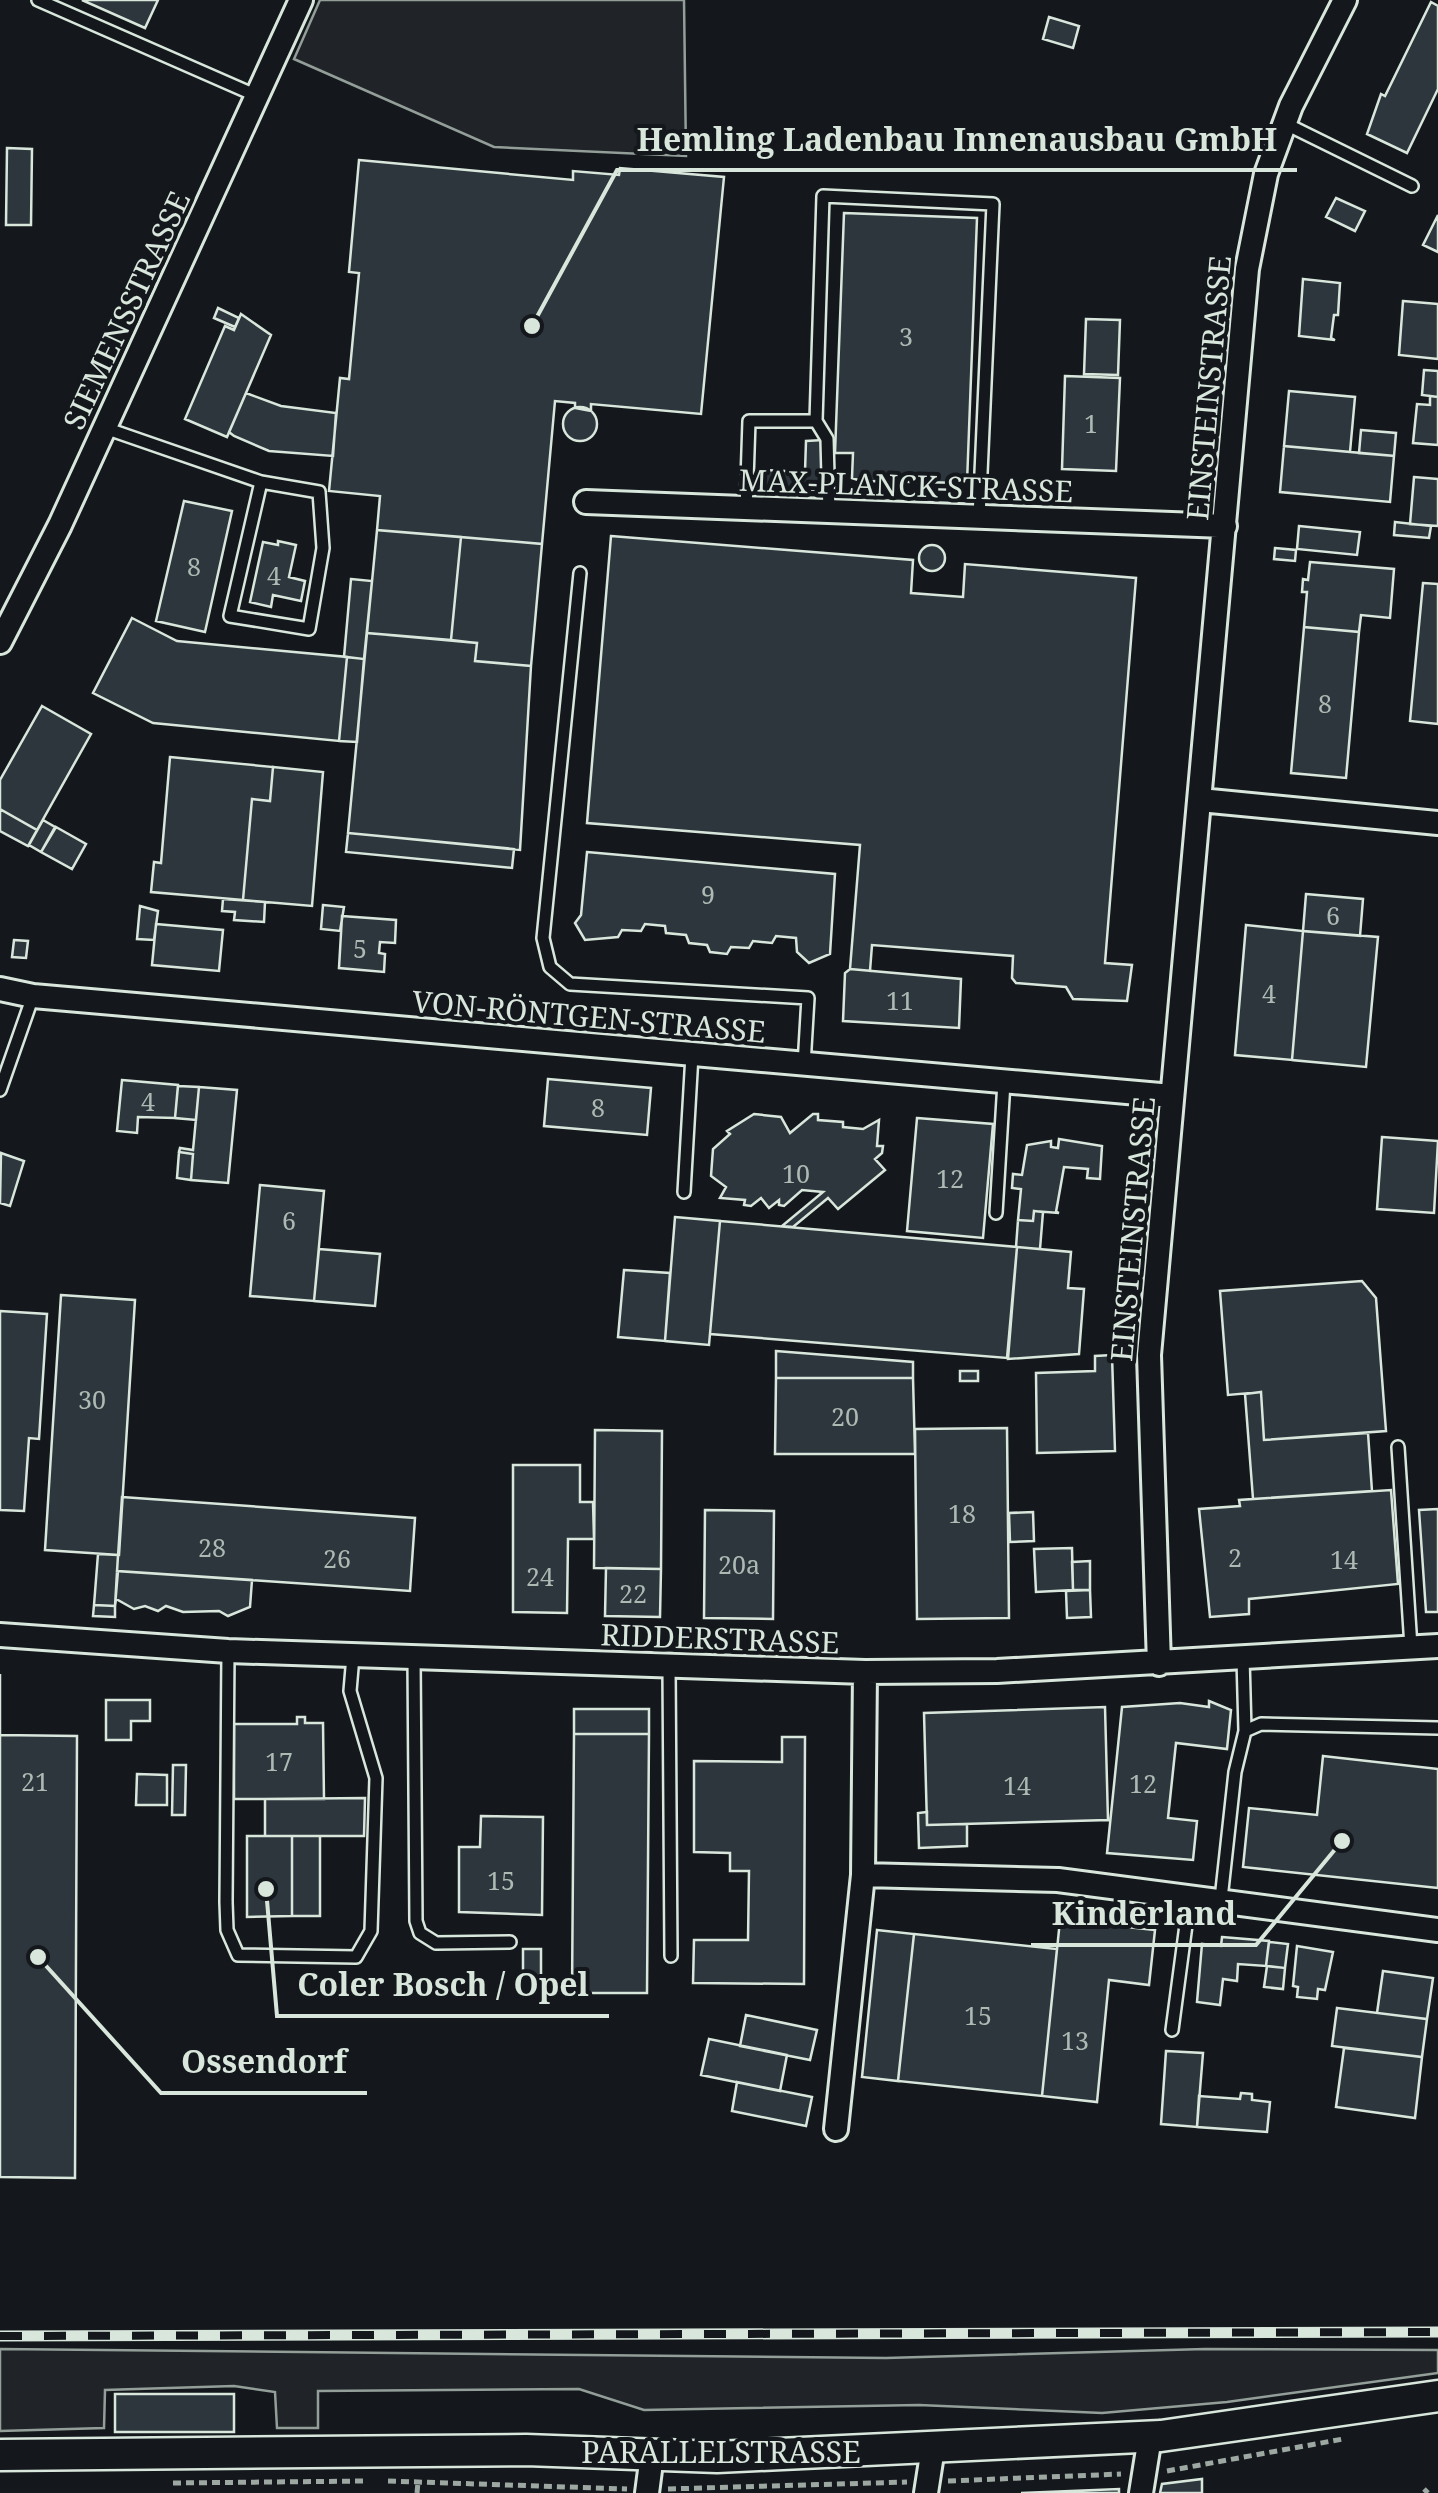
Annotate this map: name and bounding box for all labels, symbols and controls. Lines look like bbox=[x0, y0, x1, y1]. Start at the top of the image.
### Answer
callout: Hemling Ladenbau Innenausbau GmbH bbox=[617, 108, 1297, 170]
text: Hemling Ladenbau Innenausbau GmbH bbox=[637, 117, 1277, 160]
street label: SIEMENSSTRASSE bbox=[53, 184, 199, 436]
street label: EINSTEINSTRASSE bbox=[1176, 254, 1240, 522]
house number: 3 bbox=[899, 319, 913, 353]
house number: 1 bbox=[1084, 406, 1098, 440]
street label: MAX-PLANCK-STRASSE bbox=[738, 459, 1074, 511]
house number: 8 bbox=[187, 549, 201, 583]
house number: 4 bbox=[267, 558, 281, 592]
house number: 8 bbox=[1318, 686, 1332, 720]
house number: 9 bbox=[701, 877, 715, 911]
house number: 6 bbox=[1326, 898, 1340, 932]
house number: 5 bbox=[353, 931, 367, 965]
house number: 4 bbox=[1262, 976, 1276, 1010]
street label: VON-RÖNTGEN-STRASSE bbox=[411, 980, 767, 1052]
house number: 11 bbox=[886, 983, 914, 1017]
house number: 4 bbox=[141, 1084, 155, 1118]
house number: 8 bbox=[591, 1090, 605, 1124]
street label: EINSTEINSTRASSE bbox=[1100, 1095, 1164, 1363]
house number: 10 bbox=[782, 1156, 810, 1190]
house number: 12 bbox=[936, 1161, 964, 1195]
house number: 6 bbox=[282, 1203, 296, 1237]
house number: 30 bbox=[78, 1382, 106, 1416]
house number: 20 bbox=[831, 1399, 859, 1433]
house number: 18 bbox=[948, 1496, 976, 1530]
house number: 28 bbox=[198, 1530, 226, 1564]
house number: 2 bbox=[1228, 1540, 1242, 1574]
house number: 26 bbox=[323, 1541, 351, 1575]
house number: 14 bbox=[1330, 1542, 1358, 1576]
house number: 20a bbox=[718, 1547, 760, 1581]
house number: 24 bbox=[526, 1559, 554, 1593]
house number: 22 bbox=[619, 1576, 647, 1610]
street label: RIDDERSTRASSE bbox=[600, 1613, 840, 1663]
house number: 17 bbox=[265, 1744, 293, 1778]
house number: 21 bbox=[21, 1764, 49, 1798]
house number: 12 bbox=[1129, 1766, 1157, 1800]
house number: 14 bbox=[1003, 1768, 1031, 1802]
house number: 15 bbox=[487, 1863, 515, 1897]
callout: Kinderland bbox=[1031, 1883, 1256, 1945]
text: Kinderland bbox=[1052, 1891, 1236, 1934]
callout: Coler Bosch / Opel bbox=[277, 1954, 609, 2016]
text: Coler Bosch / Opel bbox=[297, 1962, 589, 2005]
house number: 15 bbox=[964, 1998, 992, 2032]
house number: 13 bbox=[1061, 2023, 1089, 2057]
callout: Ossendorf bbox=[161, 2031, 367, 2093]
text: Ossendorf bbox=[181, 2039, 350, 2082]
street label: PARALLELSTRASSE bbox=[581, 2431, 861, 2472]

